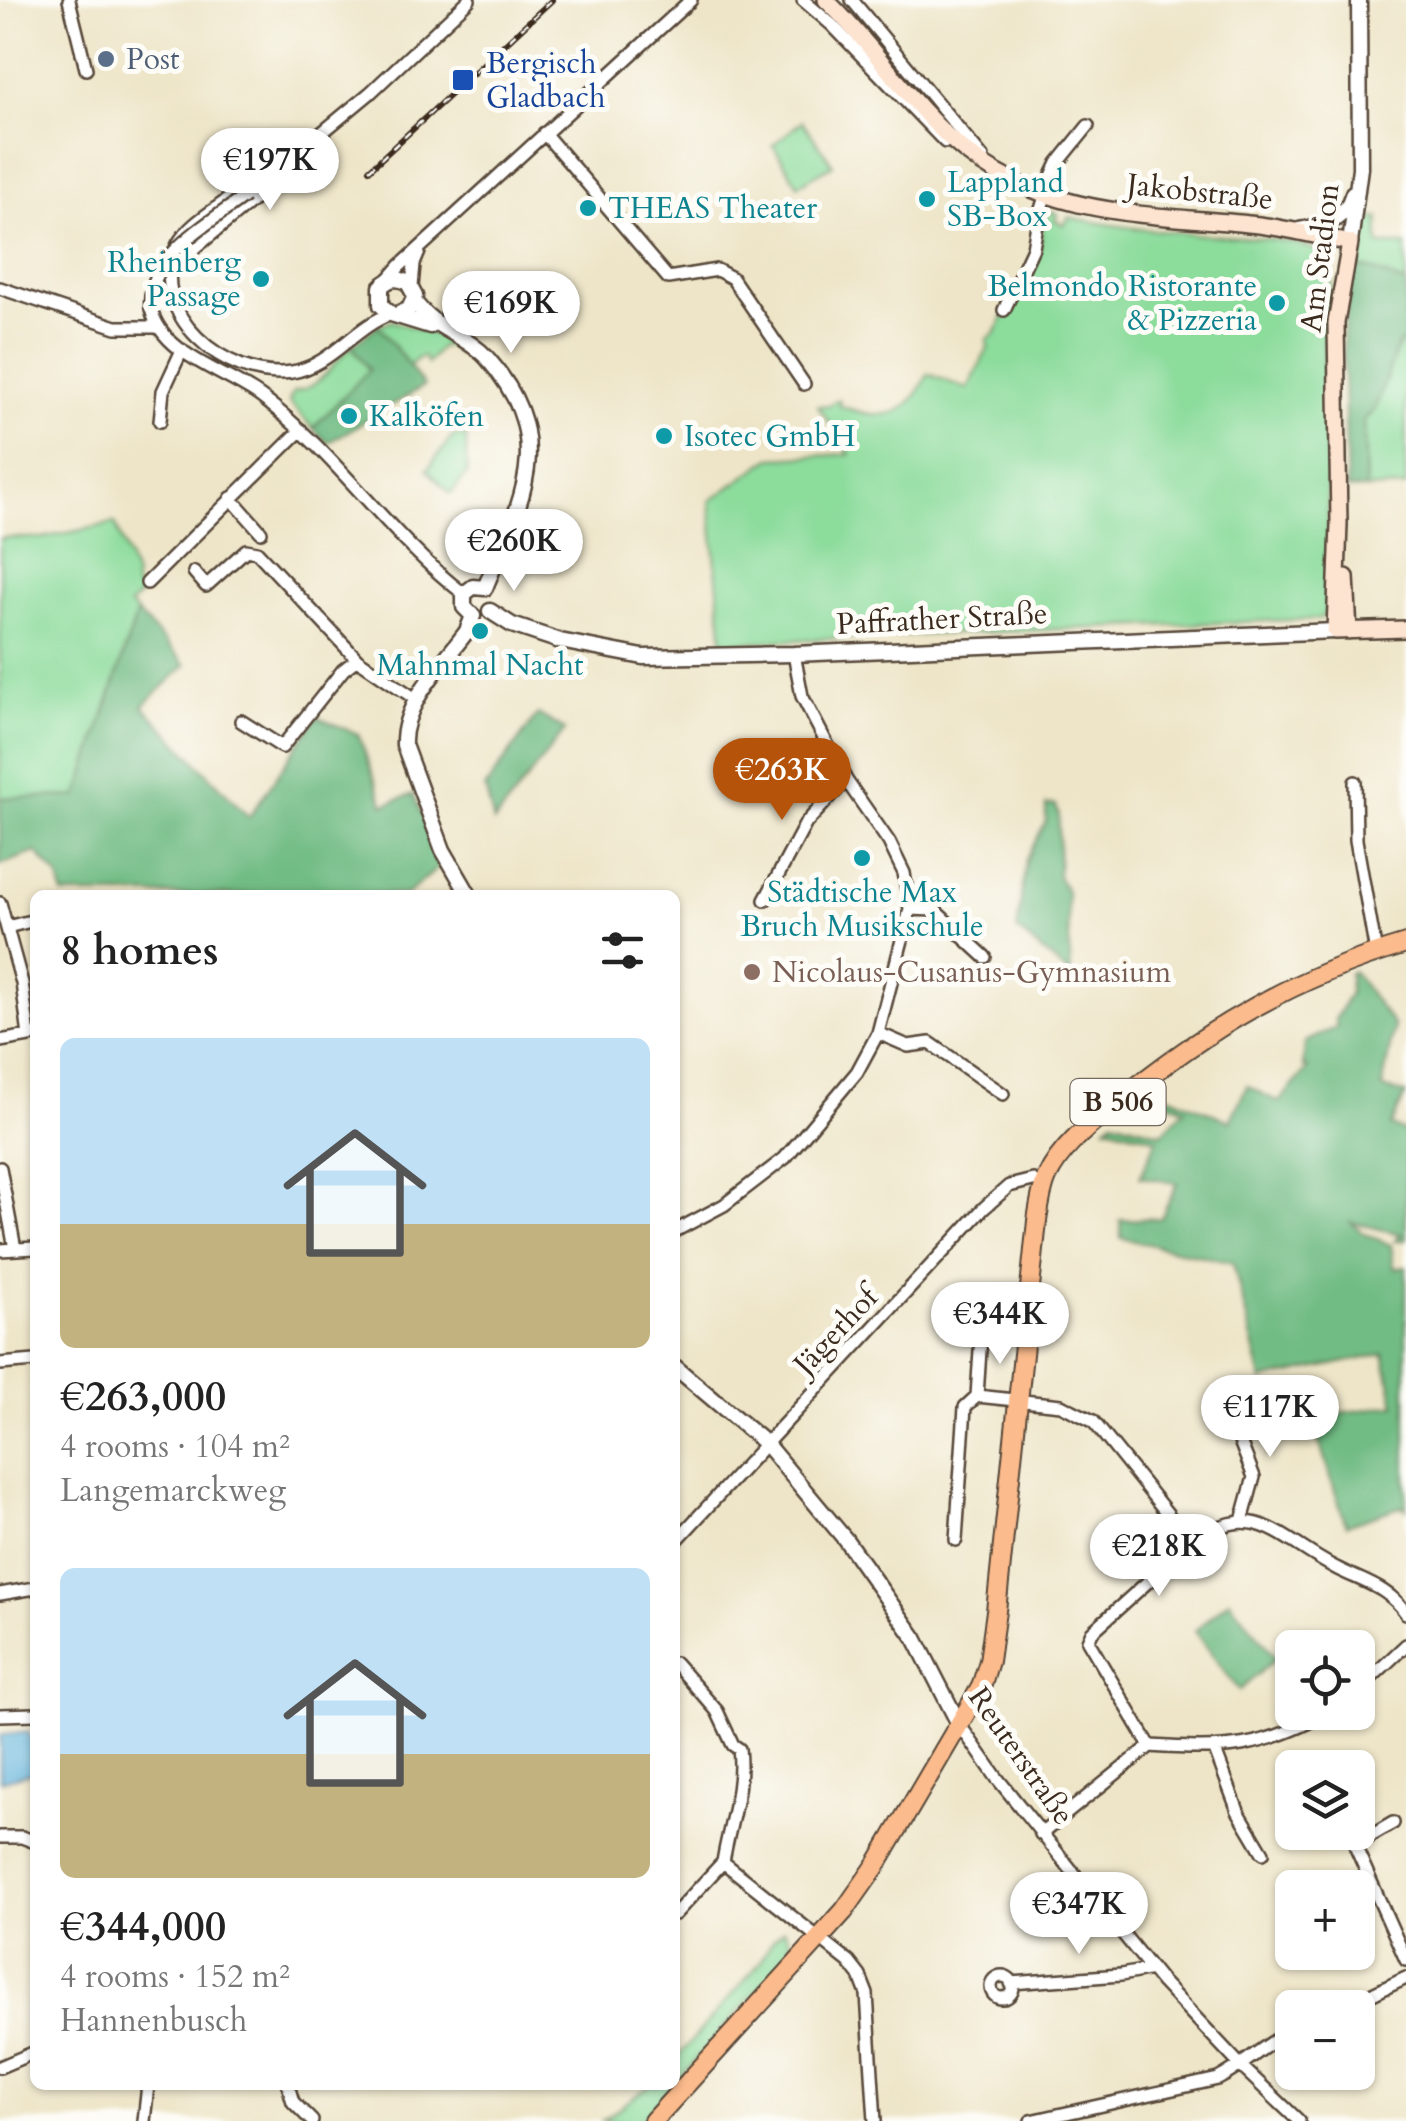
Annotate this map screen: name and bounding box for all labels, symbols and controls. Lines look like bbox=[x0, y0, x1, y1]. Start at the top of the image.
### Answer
place label: Post bbox=[126, 39, 180, 80]
place label: Bergisch Gladbach bbox=[486, 43, 606, 118]
marker: Post bbox=[95, 48, 117, 70]
marker: Bergisch Gladbach bbox=[450, 67, 476, 93]
pin: €197K bbox=[200, 128, 340, 213]
text: €197K bbox=[223, 138, 317, 182]
place label: Lappland SB-Box bbox=[947, 162, 1064, 237]
street label: Jakobstraße bbox=[1121, 164, 1275, 220]
street label: Am Stadion bbox=[1291, 181, 1349, 335]
place label: THEAS Theater bbox=[608, 188, 817, 229]
marker: Lappland SB-Box bbox=[916, 188, 938, 210]
marker: THEAS Theater bbox=[577, 197, 599, 219]
place label: Rheinberg Passage bbox=[107, 242, 241, 317]
place label: Belmondo Ristorante & Pizzeria bbox=[987, 266, 1257, 341]
marker: Rheinberg Passage bbox=[250, 268, 272, 290]
pin: €169K bbox=[441, 271, 581, 356]
text: €169K bbox=[464, 281, 558, 325]
marker: Belmondo Ristorante & Pizzeria bbox=[1266, 292, 1288, 314]
place label: Kalköfen bbox=[369, 396, 484, 437]
marker: Kalköfen bbox=[338, 405, 360, 427]
place label: Isotec GmbH bbox=[684, 416, 856, 457]
marker: Isotec GmbH bbox=[653, 425, 675, 447]
pin: €260K bbox=[444, 509, 584, 594]
text: €260K bbox=[467, 519, 561, 563]
street label: Paffrather Straße bbox=[836, 593, 1048, 645]
marker: Mahnmal Nacht bbox=[469, 620, 491, 642]
place label: Mahnmal Nacht bbox=[377, 645, 584, 686]
pin: €263K bbox=[712, 738, 852, 823]
text: €263K bbox=[735, 748, 829, 792]
marker: Städtische Max Bruch Musikschule bbox=[851, 847, 873, 869]
place label: Städtische Max Bruch Musikschule bbox=[740, 872, 984, 947]
text: 8 homes bbox=[60, 922, 218, 979]
icon: filters bbox=[595, 923, 650, 978]
place label: Nicolaus-Cusanus-Gymnasium bbox=[772, 952, 1172, 993]
marker: Nicolaus-Cusanus-Gymnasium bbox=[741, 961, 763, 983]
road number: B 506 bbox=[1070, 1079, 1166, 1125]
icon: home bbox=[265, 1103, 445, 1283]
street label: Jägerhof bbox=[782, 1274, 891, 1387]
pin: €344K bbox=[930, 1282, 1070, 1367]
text: €344K bbox=[953, 1292, 1047, 1336]
text: €263,000 bbox=[60, 1368, 226, 1425]
pin: €117K bbox=[1200, 1375, 1340, 1460]
text: €117K bbox=[1223, 1385, 1317, 1429]
text: 4 rooms · 104 m² bbox=[60, 1425, 290, 1469]
text: Langemarckweg bbox=[60, 1469, 286, 1513]
pin: €218K bbox=[1089, 1514, 1229, 1599]
text: €218K bbox=[1112, 1524, 1206, 1568]
map controls bbox=[1275, 1630, 1375, 2090]
button: locate bbox=[1275, 1630, 1375, 1730]
icon: home bbox=[265, 1633, 445, 1813]
street label: Reuterstraße bbox=[958, 1679, 1084, 1833]
button: layers bbox=[1275, 1750, 1375, 1850]
button: + bbox=[1275, 1870, 1375, 1970]
pin: €347K bbox=[1009, 1872, 1149, 1957]
text: €347K bbox=[1032, 1882, 1126, 1926]
text: €344,000 bbox=[60, 1898, 226, 1955]
text: 4 rooms · 152 m² bbox=[60, 1955, 290, 1999]
button: − bbox=[1275, 1990, 1375, 2090]
text: Hannenbusch bbox=[60, 1999, 247, 2043]

